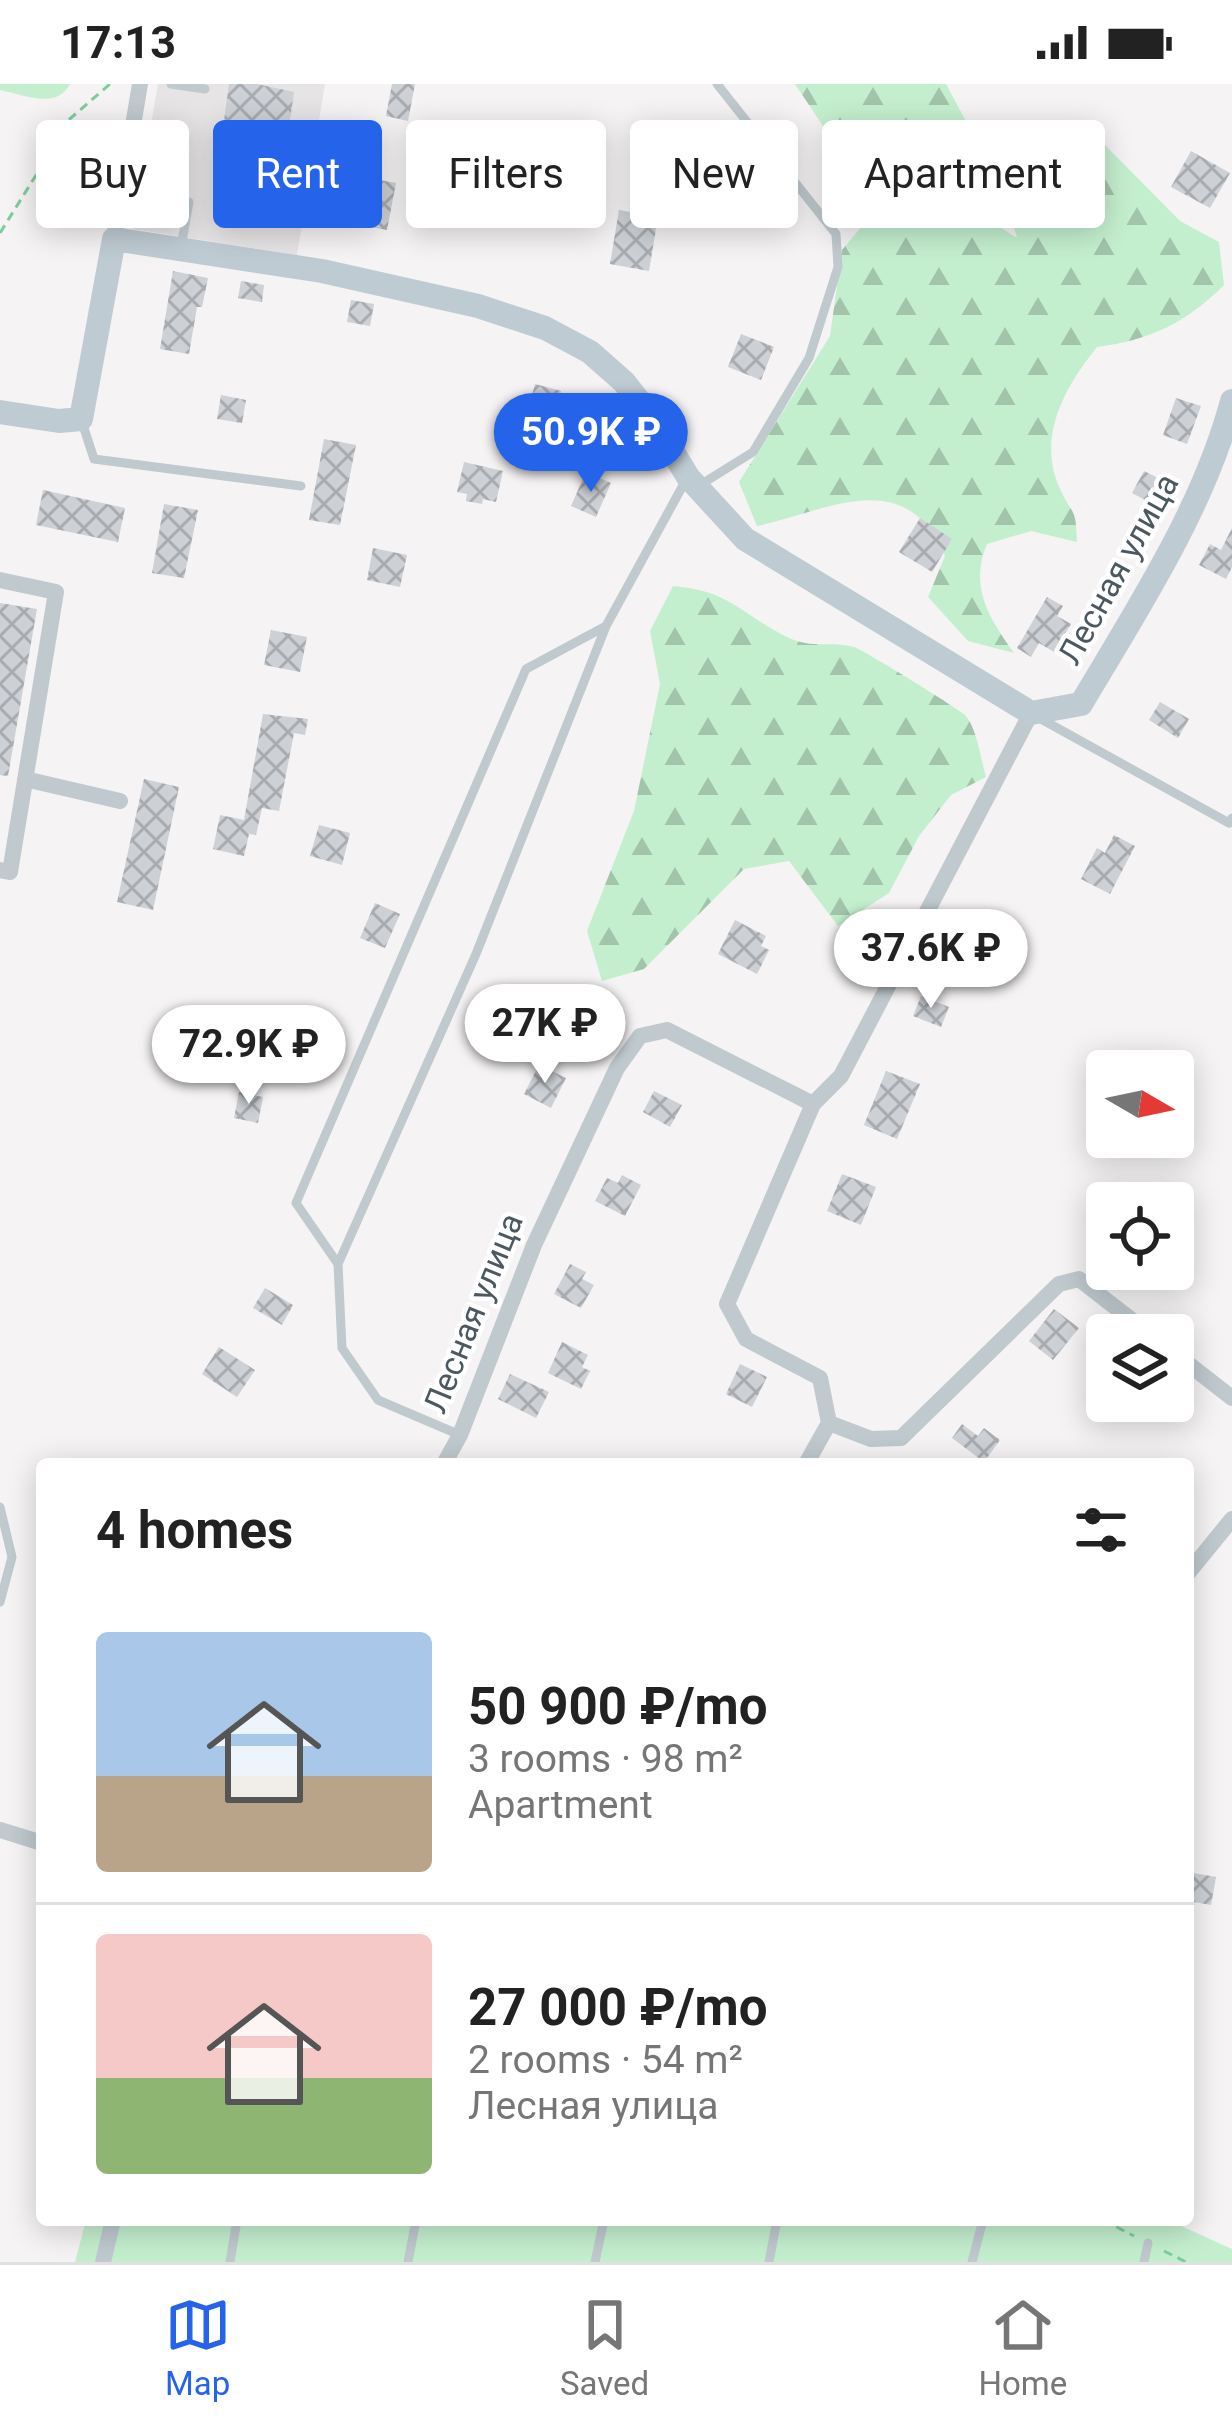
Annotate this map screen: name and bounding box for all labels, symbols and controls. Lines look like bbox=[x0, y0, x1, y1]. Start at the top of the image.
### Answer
text: 17:13 bbox=[60, 16, 176, 69]
chip: Buy bbox=[36, 120, 189, 228]
chip: Rent bbox=[213, 120, 382, 228]
chip: Filters bbox=[406, 120, 606, 228]
chip: New bbox=[630, 120, 798, 228]
chip: Apartment bbox=[822, 120, 1105, 228]
pin: 50.9K ₽ bbox=[480, 393, 702, 495]
text: 50.9K ₽ bbox=[521, 409, 661, 455]
street label: Лесная улица bbox=[1050, 467, 1186, 671]
pin: 37.6K ₽ bbox=[820, 909, 1042, 1011]
text: 37.6K ₽ bbox=[861, 925, 1001, 971]
pin: 27K ₽ bbox=[461, 984, 629, 1086]
text: 27K ₽ bbox=[492, 1000, 598, 1046]
pin: 72.9K ₽ bbox=[138, 1005, 360, 1107]
text: 72.9K ₽ bbox=[179, 1021, 319, 1067]
north arrow bbox=[1086, 1050, 1194, 1158]
map controls bbox=[1086, 1050, 1194, 1422]
button: locate bbox=[1086, 1182, 1194, 1290]
street label: Лесная улица bbox=[415, 1207, 531, 1419]
button: layers bbox=[1086, 1314, 1194, 1422]
icon: filters bbox=[1068, 1497, 1134, 1563]
text: 4 homes bbox=[96, 1501, 293, 1560]
text: 50 900 ₽/mo bbox=[468, 1677, 768, 1736]
icon: home bbox=[192, 1680, 336, 1824]
text: 3 rooms · 98 m² bbox=[468, 1736, 743, 1782]
text: Apartment bbox=[468, 1782, 653, 1828]
text: 27 000 ₽/mo bbox=[468, 1978, 768, 2037]
icon: home bbox=[192, 1982, 336, 2126]
text: 2 rooms · 54 m² bbox=[468, 2037, 743, 2083]
text: Лесная улица bbox=[468, 2083, 719, 2129]
tab: Map bbox=[165, 2292, 231, 2403]
tab: Saved bbox=[560, 2292, 649, 2403]
tab: Home bbox=[979, 2292, 1067, 2403]

